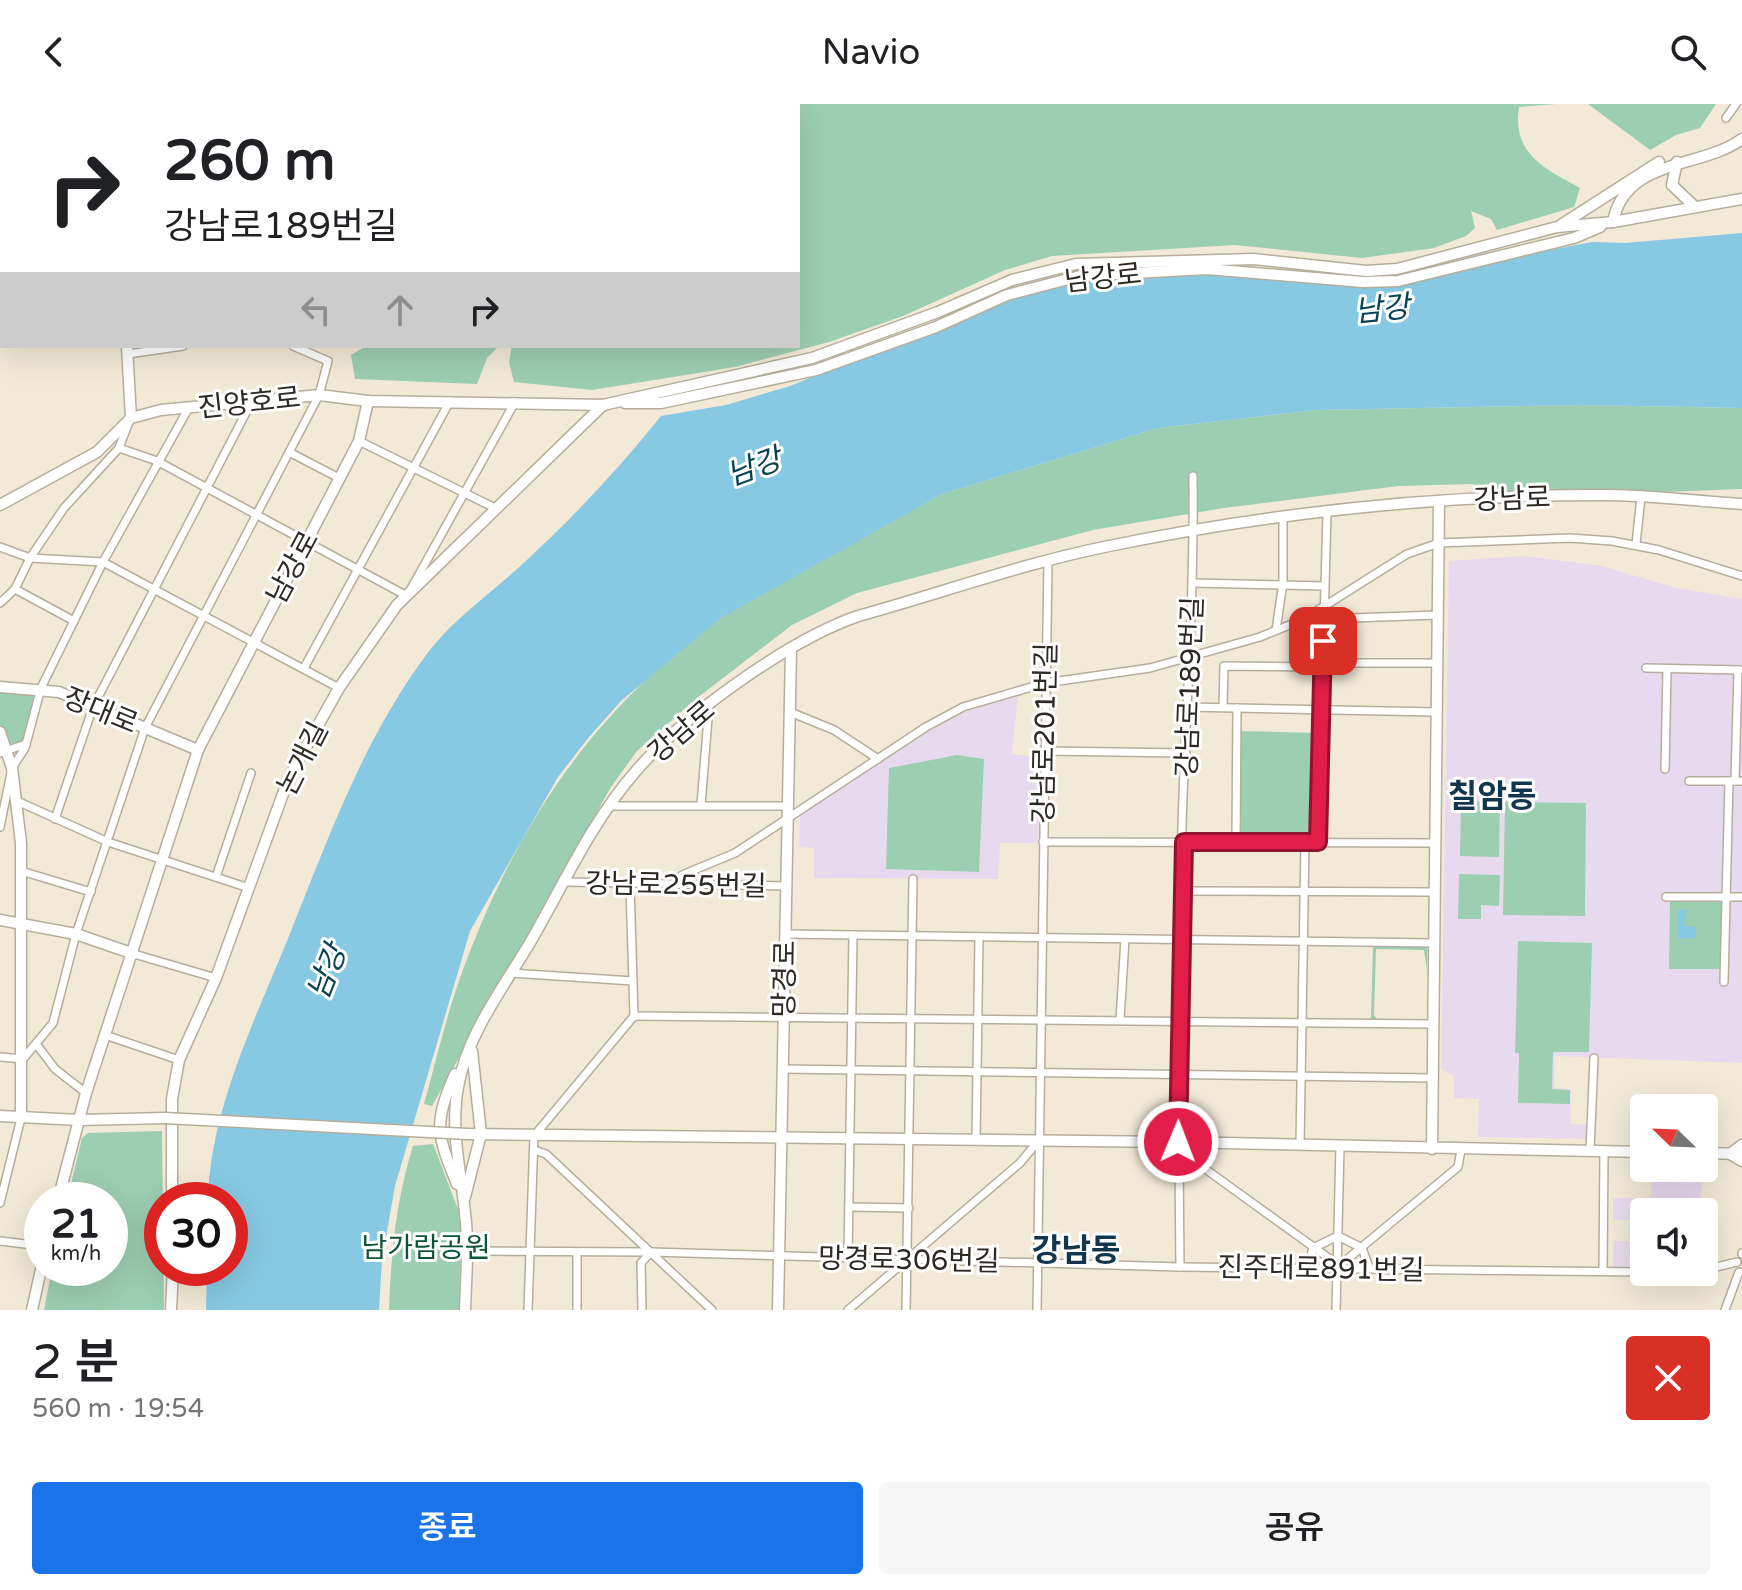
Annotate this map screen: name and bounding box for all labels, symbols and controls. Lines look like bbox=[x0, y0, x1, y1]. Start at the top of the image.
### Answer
icon: back bbox=[32, 30, 76, 74]
icon: search bbox=[1666, 30, 1710, 74]
text: Navio bbox=[822, 31, 920, 74]
text: 260 m bbox=[164, 128, 335, 195]
icon: right bbox=[32, 136, 136, 240]
text: 강남로189번길 bbox=[164, 205, 397, 248]
street label: 남강로 bbox=[1063, 257, 1143, 299]
icon: left bbox=[294, 288, 338, 332]
icon: ahead bbox=[378, 288, 422, 332]
icon: right bbox=[462, 288, 506, 332]
water label: 남강 bbox=[1353, 288, 1415, 331]
street label: 진양호로 bbox=[196, 381, 302, 425]
water label: 남강 bbox=[722, 439, 790, 494]
street label: 강남로 bbox=[1473, 481, 1551, 517]
street label: 남강로 bbox=[260, 525, 326, 610]
street label: 강남로189번길 bbox=[1170, 596, 1210, 778]
pin bbox=[1289, 607, 1357, 675]
icon: arrive bbox=[1301, 619, 1345, 663]
street label: 강남로201번길 bbox=[1026, 642, 1064, 824]
street label: 장대로 bbox=[58, 681, 143, 741]
street label: 강남로 bbox=[641, 694, 722, 770]
street label: 논개길 bbox=[270, 716, 336, 801]
district label: 칠암동 bbox=[1448, 778, 1536, 816]
street label: 강남로255번길 bbox=[585, 866, 767, 904]
water label: 남강 bbox=[300, 937, 356, 1005]
street label: 망경로 bbox=[767, 940, 803, 1018]
north arrow bbox=[1630, 1094, 1718, 1182]
map controls bbox=[1630, 1094, 1718, 1286]
position arrow bbox=[1136, 1100, 1220, 1184]
speed limit sign: 30 bbox=[144, 1182, 248, 1286]
button: sound bbox=[1630, 1198, 1718, 1286]
text: 21 bbox=[51, 1200, 101, 1248]
park label: 남가람공원 bbox=[362, 1231, 490, 1265]
district label: 강남동 bbox=[1032, 1232, 1120, 1270]
street label: 망경로306번길 bbox=[818, 1241, 1000, 1279]
text: km/h bbox=[51, 1242, 101, 1266]
street label: 진주대로891번길 bbox=[1217, 1250, 1425, 1288]
text: 2 분 bbox=[32, 1334, 119, 1392]
button: close bbox=[1626, 1336, 1710, 1420]
text: 560 m · 19:54 bbox=[32, 1393, 204, 1424]
button: 종료 bbox=[32, 1482, 863, 1574]
button: 공유 bbox=[879, 1482, 1710, 1574]

